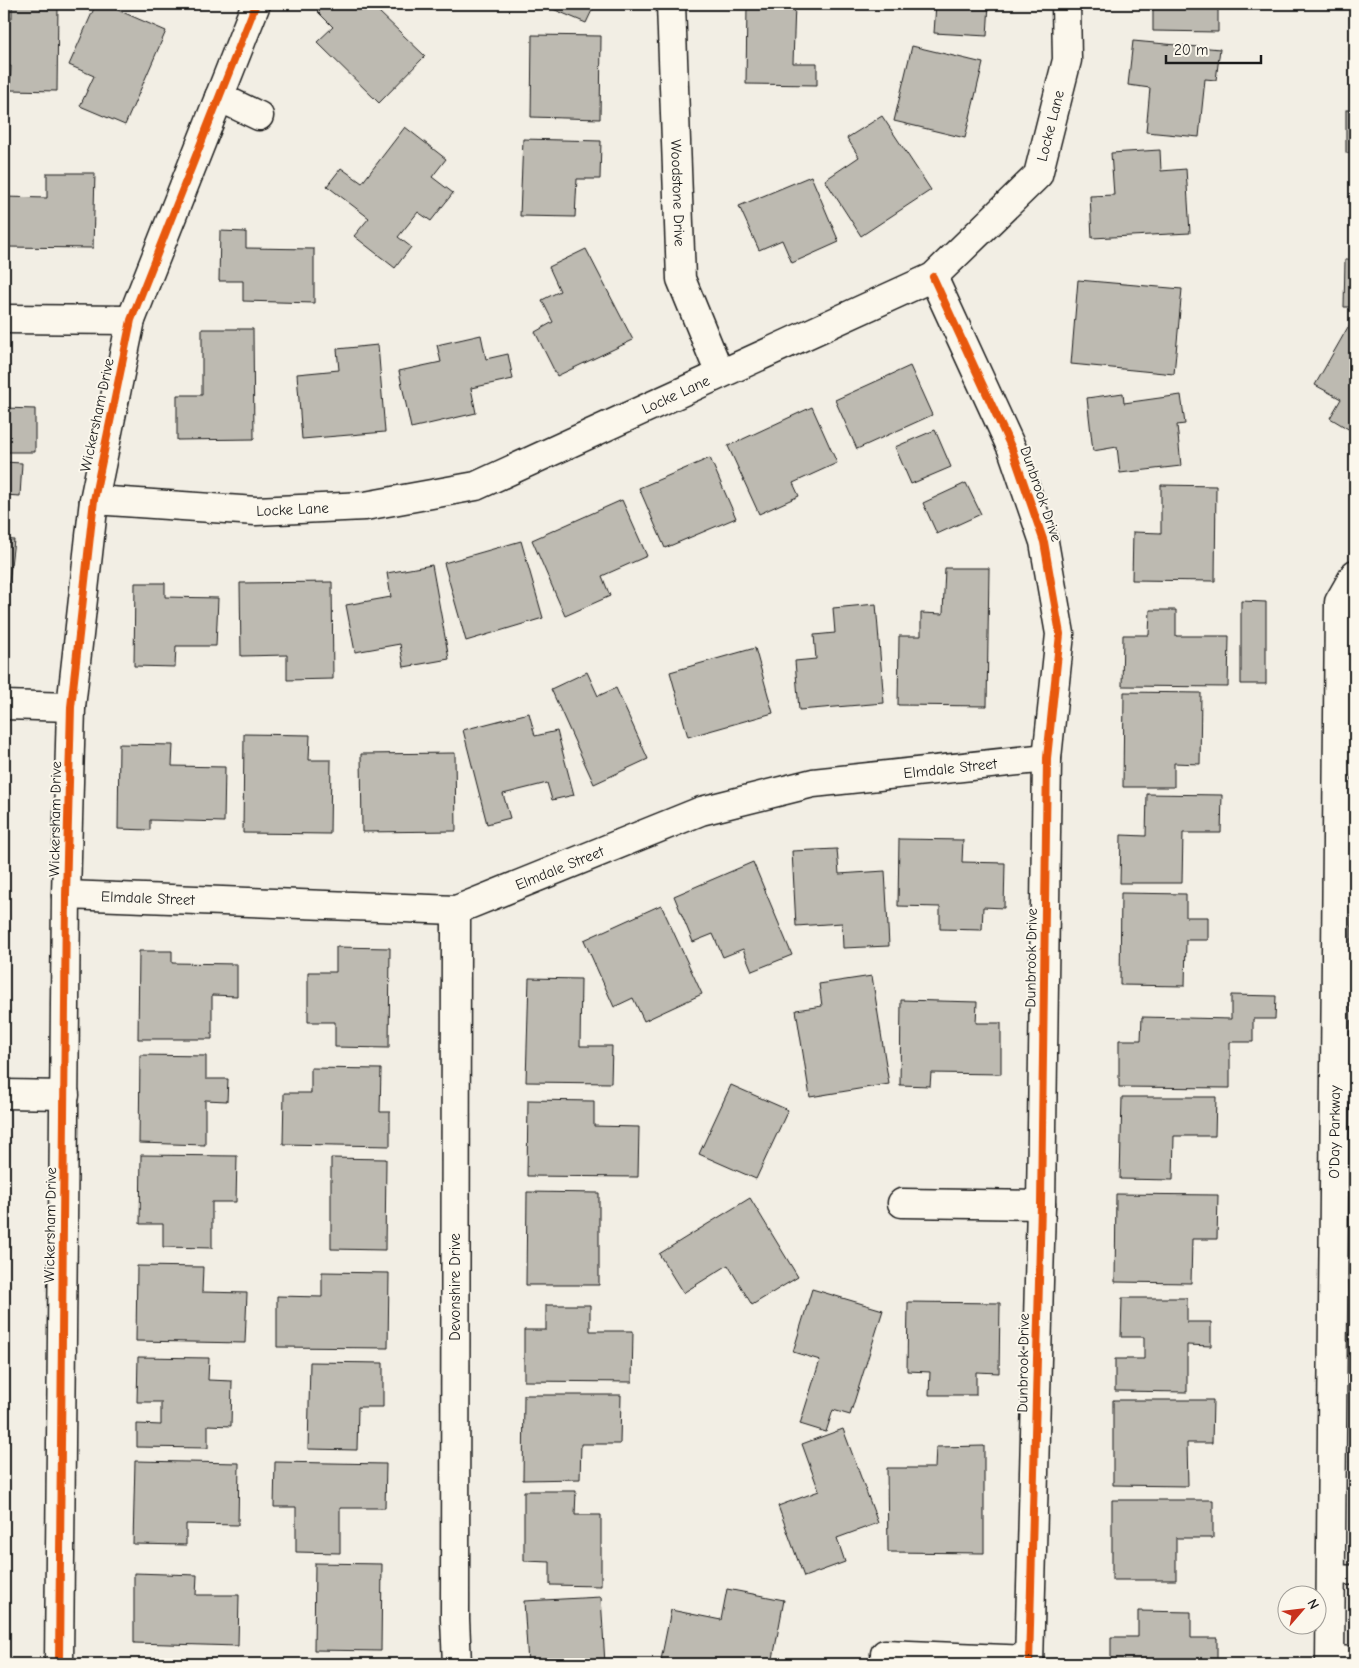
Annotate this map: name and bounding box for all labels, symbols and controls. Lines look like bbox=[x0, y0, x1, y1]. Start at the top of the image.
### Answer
scale bar bbox=[1166, 32, 1262, 64]
text: 20 m bbox=[1174, 41, 1208, 59]
street label: Locke Lane bbox=[1033, 88, 1068, 163]
street label: Woodstone Drive bbox=[667, 139, 689, 247]
street label: Wickersham Drive bbox=[76, 356, 118, 473]
street label: Locke Lane bbox=[639, 371, 713, 418]
street label: Dunbrook Drive bbox=[1016, 444, 1066, 544]
street label: Locke Lane bbox=[256, 499, 330, 520]
street label: Elmdale Street bbox=[903, 754, 999, 782]
street label: Wickersham Drive bbox=[45, 760, 65, 877]
street label: Elmdale Street bbox=[513, 842, 607, 894]
street label: Elmdale Street bbox=[101, 887, 196, 909]
street label: Dunbrook Drive bbox=[1021, 908, 1041, 1008]
street label: O'Day Parkway bbox=[1325, 1085, 1344, 1179]
street label: Wickersham Drive bbox=[40, 1166, 60, 1283]
street label: Devonshire Drive bbox=[446, 1233, 464, 1341]
street label: Dunbrook Drive bbox=[1013, 1313, 1033, 1413]
north arrow bbox=[1276, 1586, 1326, 1636]
text: N bbox=[1303, 1596, 1323, 1612]

